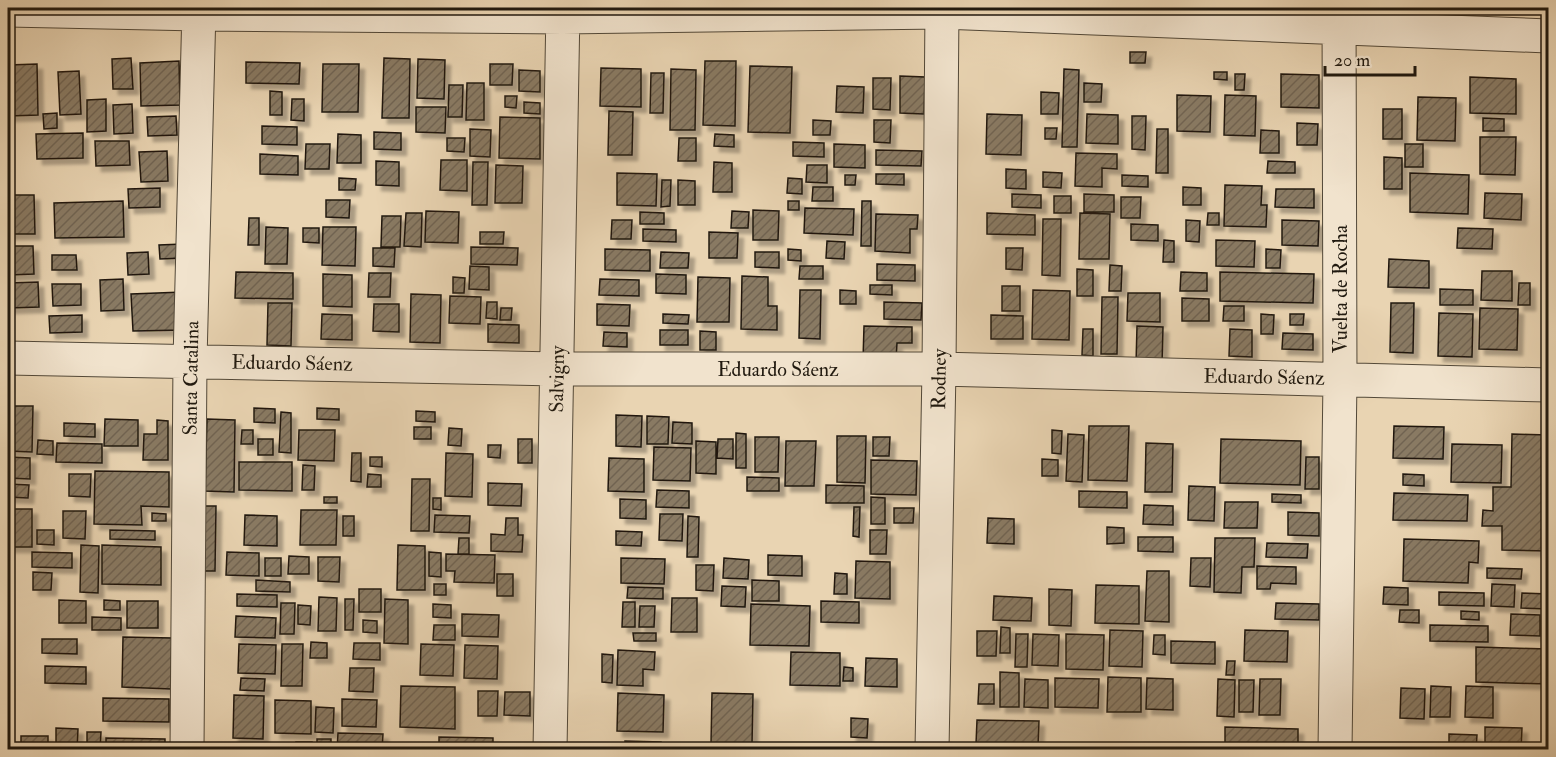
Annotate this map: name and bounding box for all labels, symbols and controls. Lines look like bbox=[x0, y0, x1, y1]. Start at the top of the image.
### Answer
scale bar bbox=[1325, 39, 1415, 77]
text: 20 m bbox=[1334, 49, 1370, 72]
street label: Vuelta de Rocha bbox=[1328, 224, 1353, 353]
street label: Santa Catalina bbox=[177, 320, 205, 436]
street label: Salvigny bbox=[544, 344, 570, 413]
street label: Rodney bbox=[926, 347, 952, 410]
street label: Eduardo Sáenz bbox=[231, 349, 353, 377]
street label: Eduardo Sáenz bbox=[717, 357, 839, 382]
street label: Eduardo Sáenz bbox=[1203, 363, 1325, 391]

